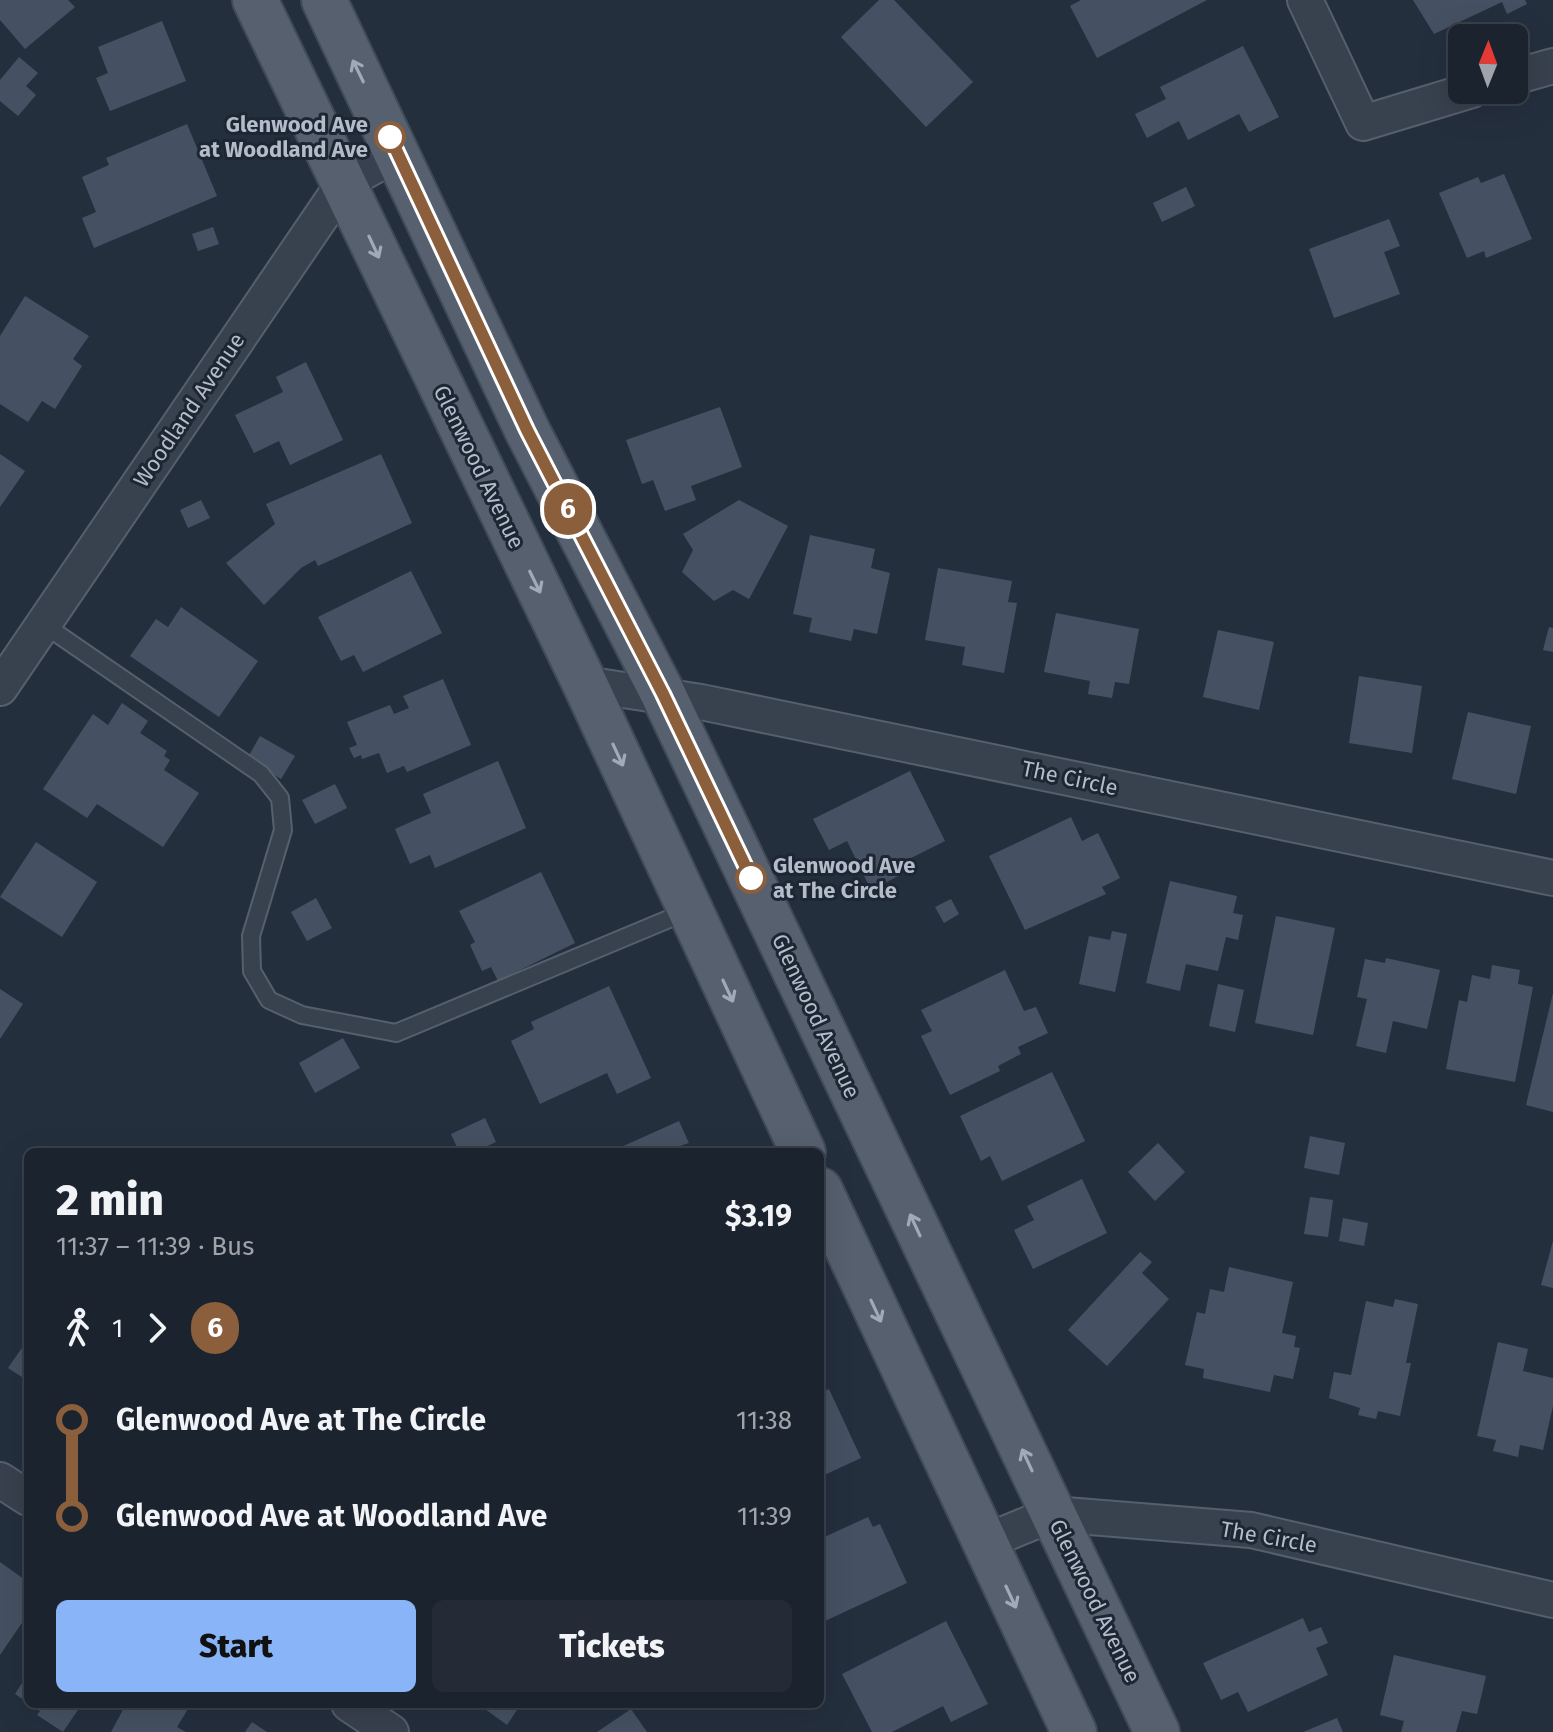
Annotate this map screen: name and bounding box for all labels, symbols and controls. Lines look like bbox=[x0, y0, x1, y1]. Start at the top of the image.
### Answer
north arrow bbox=[1448, 24, 1528, 104]
map controls bbox=[1448, 24, 1528, 104]
one-way arrow bbox=[350, 59, 365, 83]
place label: Glenwood Ave at Woodland Ave bbox=[199, 111, 368, 163]
marker: Glenwood Ave at Woodland Ave bbox=[375, 122, 405, 152]
one-way arrow bbox=[367, 234, 382, 258]
street label: Woodland Avenue bbox=[127, 328, 251, 492]
street label: Glenwood Avenue bbox=[428, 381, 530, 553]
line badge: 6 bbox=[542, 483, 594, 535]
text: 6 bbox=[560, 492, 576, 525]
one-way arrow bbox=[527, 570, 543, 594]
one-way arrow bbox=[611, 743, 626, 767]
street label: The Circle bbox=[1020, 755, 1120, 801]
place label: Glenwood Ave at The Circle bbox=[773, 852, 915, 904]
marker: Glenwood Ave at The Circle bbox=[736, 863, 766, 893]
street label: Glenwood Avenue bbox=[766, 929, 866, 1103]
one-way arrow bbox=[721, 979, 736, 1003]
text: 2 min bbox=[56, 1174, 164, 1227]
text: $3.19 bbox=[725, 1198, 792, 1234]
one-way arrow bbox=[907, 1213, 922, 1237]
text: 11:37 – 11:39 · Bus bbox=[56, 1231, 254, 1262]
one-way arrow bbox=[869, 1299, 884, 1323]
icon: walk bbox=[56, 1306, 100, 1350]
icon: forward bbox=[135, 1306, 179, 1350]
text: 6 bbox=[207, 1311, 223, 1344]
text: 1 bbox=[112, 1313, 123, 1344]
text: Glenwood Ave at The Circle bbox=[116, 1402, 486, 1438]
text: 11:38 bbox=[736, 1405, 792, 1436]
one-way arrow bbox=[1019, 1448, 1034, 1472]
text: Glenwood Ave at Woodland Ave bbox=[116, 1498, 547, 1534]
text: 11:39 bbox=[737, 1501, 792, 1532]
street label: Glenwood Avenue bbox=[1044, 1515, 1146, 1687]
street label: The Circle bbox=[1219, 1515, 1319, 1559]
one-way arrow bbox=[1004, 1585, 1019, 1609]
button: Start bbox=[56, 1600, 416, 1692]
button: Tickets bbox=[432, 1600, 792, 1692]

